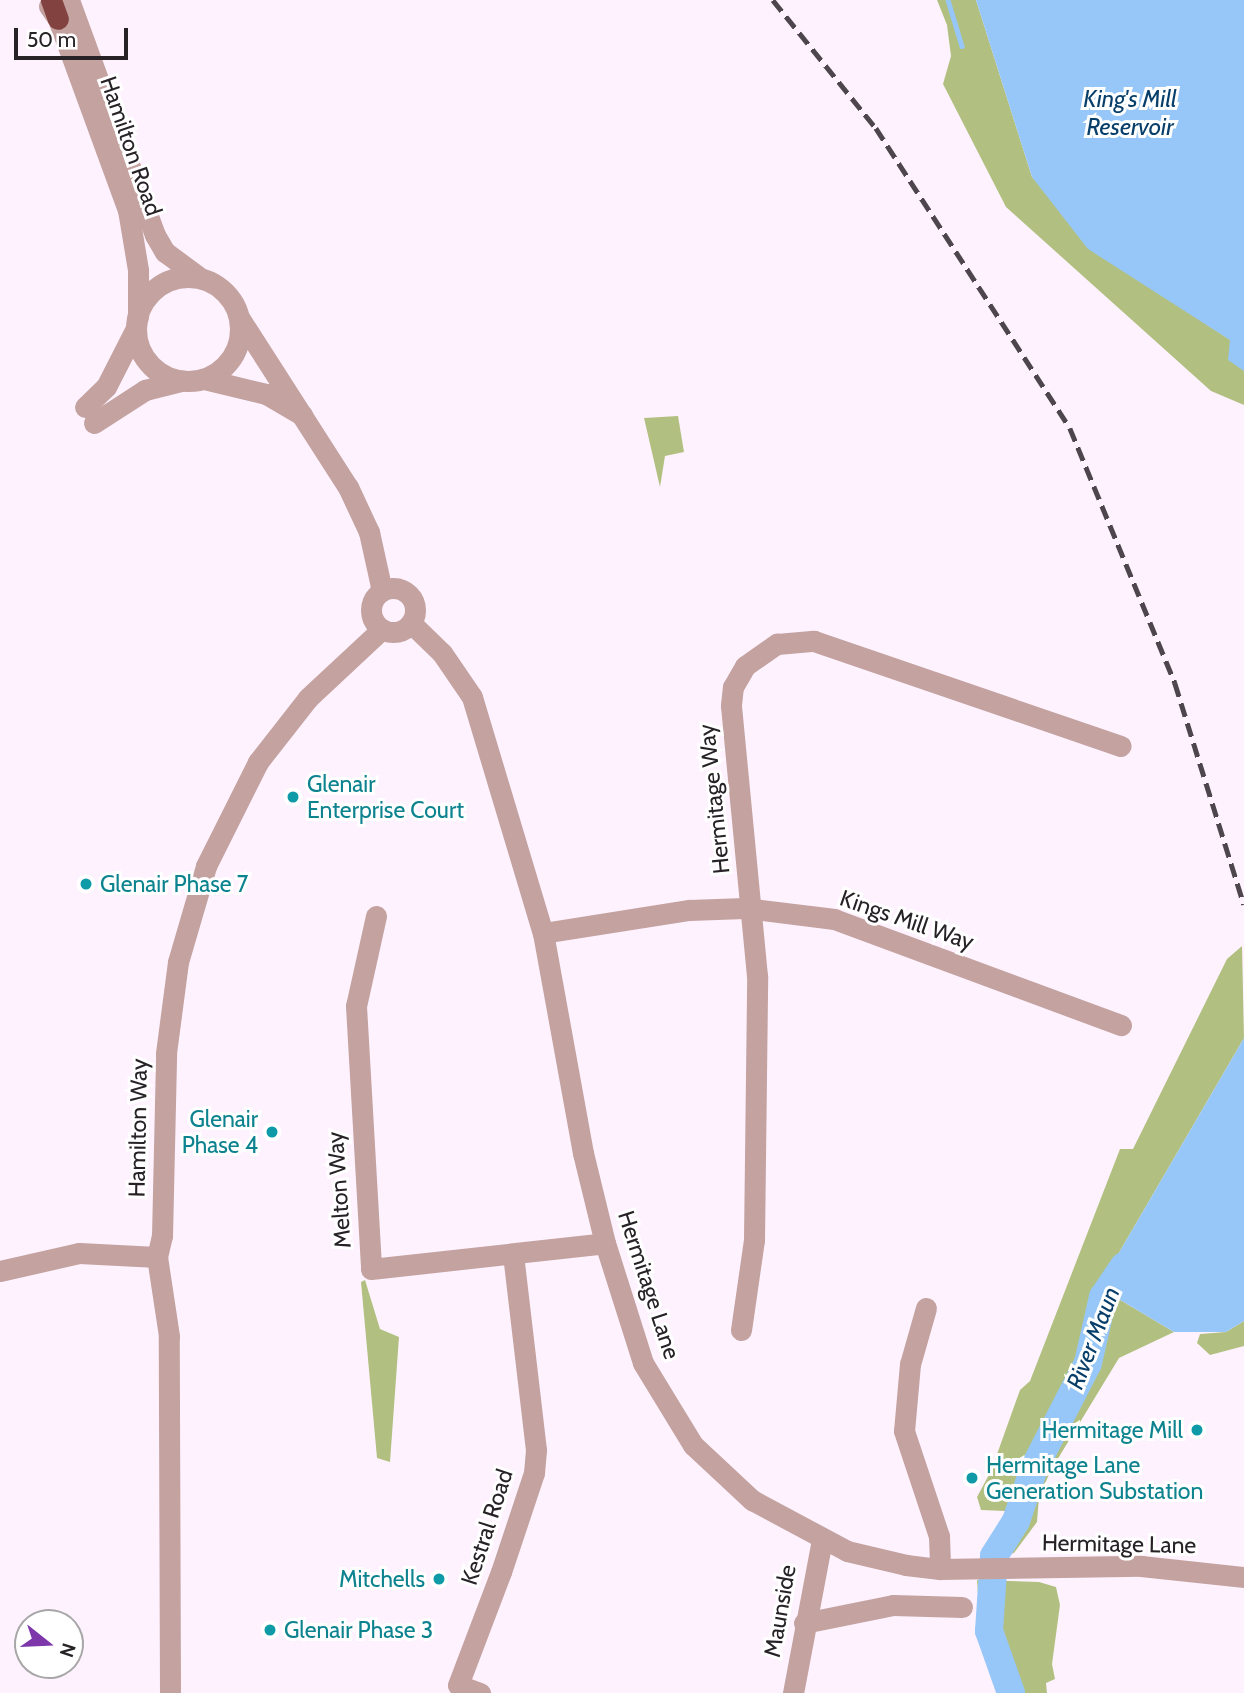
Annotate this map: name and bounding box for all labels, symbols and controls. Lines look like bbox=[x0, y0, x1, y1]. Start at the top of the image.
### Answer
scale bar bbox=[18, 14, 131, 58]
text: 50 m bbox=[27, 27, 76, 52]
street label: Hamilton Road bbox=[94, 73, 168, 219]
water label: King's Mill Reservoir bbox=[1083, 85, 1177, 141]
street label: Hermitage Way bbox=[692, 723, 736, 875]
place label: Glenair Enterprise Court bbox=[307, 770, 464, 824]
marker: Glenair Enterprise Court bbox=[285, 789, 301, 805]
place label: Glenair Phase 7 bbox=[100, 870, 248, 898]
marker: Glenair Phase 7 bbox=[78, 876, 94, 892]
street label: Kings Mill Way bbox=[836, 884, 978, 956]
street label: Hamilton Way bbox=[123, 1058, 153, 1198]
place label: Glenair Phase 4 bbox=[182, 1105, 258, 1159]
marker: Glenair Phase 4 bbox=[264, 1124, 280, 1140]
street label: Melton Way bbox=[321, 1131, 357, 1249]
street label: Hermitage Lane bbox=[612, 1207, 686, 1363]
water label: River Maun bbox=[1060, 1283, 1126, 1393]
place label: Hermitage Mill bbox=[1042, 1416, 1183, 1444]
marker: Hermitage Mill bbox=[1189, 1422, 1205, 1438]
place label: Hermitage Lane Generation Substation bbox=[986, 1451, 1203, 1505]
street label: Kestral Road bbox=[455, 1466, 519, 1588]
marker: Hermitage Lane Generation Substation bbox=[964, 1470, 980, 1486]
street label: Hermitage Lane bbox=[1042, 1529, 1196, 1559]
street label: Maunside bbox=[758, 1563, 802, 1659]
place label: Mitchells bbox=[339, 1565, 425, 1593]
marker: Mitchells bbox=[431, 1571, 447, 1587]
north arrow bbox=[14, 1609, 84, 1679]
place label: Glenair Phase 3 bbox=[284, 1616, 433, 1644]
marker: Glenair Phase 3 bbox=[262, 1622, 278, 1638]
text: N bbox=[55, 1640, 81, 1660]

